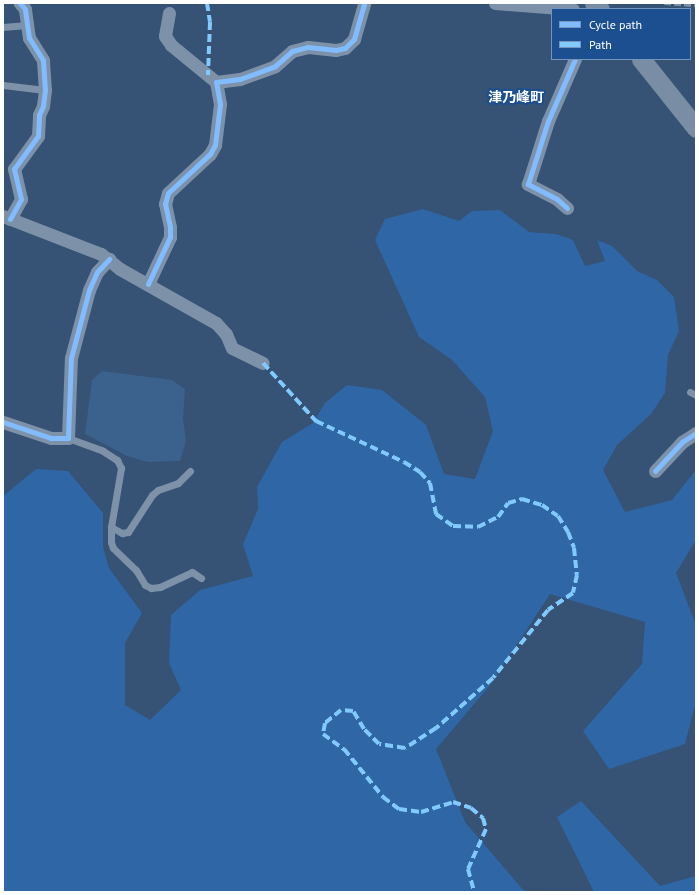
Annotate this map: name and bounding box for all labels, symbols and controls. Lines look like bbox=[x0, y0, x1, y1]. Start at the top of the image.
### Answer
legend bbox=[551, 8, 691, 60]
text: Cycle path bbox=[589, 17, 642, 32]
text: Path bbox=[589, 37, 612, 52]
district label: 津乃峰町 bbox=[488, 89, 544, 105]

